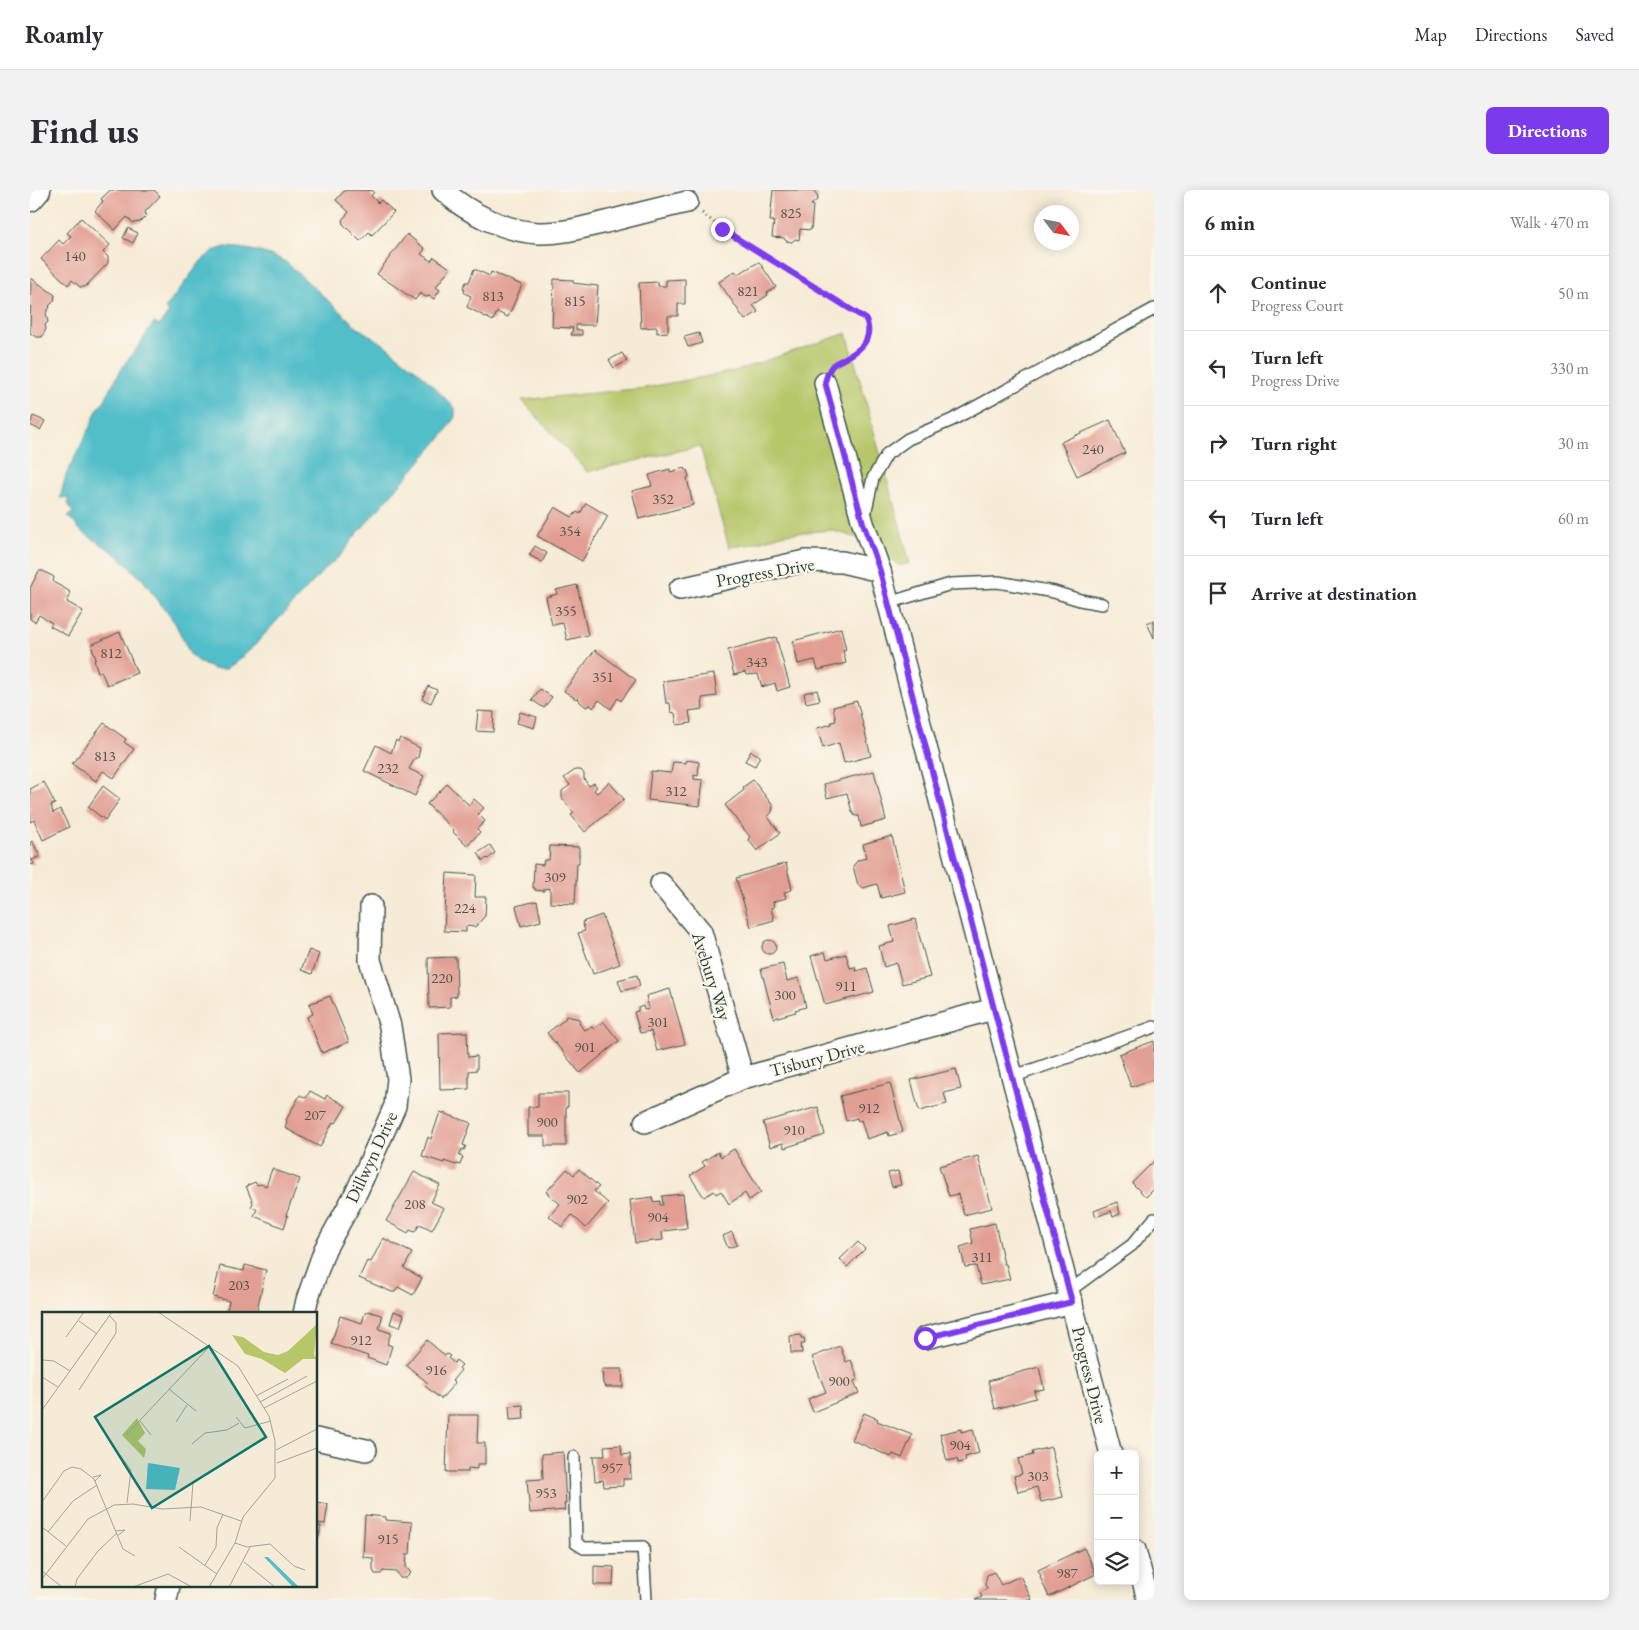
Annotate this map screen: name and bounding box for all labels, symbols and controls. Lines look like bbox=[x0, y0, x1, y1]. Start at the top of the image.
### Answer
text: Roamly bbox=[25, 19, 103, 50]
text: Map bbox=[1415, 23, 1447, 46]
text: Directions bbox=[1475, 23, 1547, 46]
text: Saved bbox=[1575, 23, 1614, 46]
button: Directions bbox=[1486, 107, 1609, 154]
text: Find us bbox=[30, 108, 139, 153]
house number: 825 bbox=[780, 203, 802, 222]
north arrow bbox=[1034, 205, 1079, 250]
text: 6 min bbox=[1204, 209, 1255, 236]
text: Walk · 470 m bbox=[1510, 212, 1589, 233]
route end bbox=[711, 218, 734, 241]
house number: 140 bbox=[64, 246, 86, 265]
text: Continue bbox=[1251, 270, 1326, 295]
icon: ahead bbox=[1204, 279, 1232, 307]
house number: 821 bbox=[737, 281, 759, 300]
text: 50 m bbox=[1558, 283, 1589, 304]
house number: 813 bbox=[482, 286, 504, 305]
house number: 815 bbox=[564, 291, 586, 310]
text: Progress Court bbox=[1251, 295, 1343, 316]
text: Turn left bbox=[1251, 345, 1323, 370]
icon: left bbox=[1204, 354, 1232, 382]
text: 330 m bbox=[1550, 358, 1589, 379]
text: Progress Drive bbox=[1251, 370, 1339, 391]
icon: right bbox=[1204, 429, 1232, 457]
text: Turn right bbox=[1251, 431, 1337, 456]
text: 30 m bbox=[1558, 433, 1589, 454]
house number: 240 bbox=[1082, 439, 1104, 458]
house number: 352 bbox=[652, 489, 675, 508]
icon: left bbox=[1204, 504, 1232, 532]
text: Turn left bbox=[1251, 506, 1323, 531]
text: 60 m bbox=[1558, 508, 1589, 529]
house number: 354 bbox=[559, 521, 582, 540]
street label: Progress Drive bbox=[714, 552, 816, 592]
icon: arrive bbox=[1204, 579, 1232, 607]
text: Arrive at destination bbox=[1251, 581, 1417, 606]
house number: 355 bbox=[555, 601, 577, 620]
house number: 812 bbox=[100, 643, 123, 662]
house number: 343 bbox=[746, 652, 768, 671]
house number: 351 bbox=[592, 667, 614, 686]
house number: 813 bbox=[94, 746, 116, 765]
house number: 232 bbox=[377, 758, 400, 777]
house number: 312 bbox=[665, 781, 688, 800]
house number: 309 bbox=[544, 867, 566, 886]
house number: 224 bbox=[454, 898, 477, 917]
street label: Avebury Way bbox=[687, 928, 737, 1023]
house number: 220 bbox=[431, 968, 453, 987]
house number: 911 bbox=[835, 976, 857, 995]
house number: 300 bbox=[774, 985, 796, 1004]
house number: 301 bbox=[647, 1012, 669, 1031]
street label: Tisbury Drive bbox=[767, 1034, 867, 1082]
house number: 901 bbox=[574, 1037, 596, 1056]
house number: 912 bbox=[858, 1098, 881, 1117]
house number: 207 bbox=[304, 1105, 327, 1124]
street label: Dillwyn Drive bbox=[340, 1108, 402, 1206]
house number: 900 bbox=[536, 1112, 558, 1131]
house number: 910 bbox=[783, 1120, 805, 1139]
house number: 902 bbox=[566, 1189, 589, 1208]
house number: 208 bbox=[404, 1194, 426, 1213]
house number: 904 bbox=[647, 1207, 670, 1226]
house number: 311 bbox=[971, 1247, 993, 1266]
house number: 203 bbox=[228, 1275, 250, 1294]
inset map bbox=[42, 1312, 318, 1588]
street label: Progress Drive bbox=[1067, 1324, 1113, 1426]
route start bbox=[914, 1327, 937, 1350]
house number: 912 bbox=[350, 1330, 373, 1349]
house number: 916 bbox=[425, 1360, 447, 1379]
house number: 900 bbox=[828, 1371, 850, 1390]
house number: 904 bbox=[949, 1435, 972, 1454]
map controls bbox=[1094, 1450, 1139, 1585]
button: + bbox=[1094, 1450, 1139, 1495]
house number: 957 bbox=[601, 1458, 624, 1477]
house number: 303 bbox=[1027, 1466, 1049, 1485]
house number: 953 bbox=[535, 1483, 557, 1502]
button: − bbox=[1094, 1495, 1139, 1540]
house number: 915 bbox=[377, 1529, 399, 1548]
button: layers bbox=[1094, 1540, 1139, 1585]
house number: 987 bbox=[1056, 1563, 1079, 1582]

